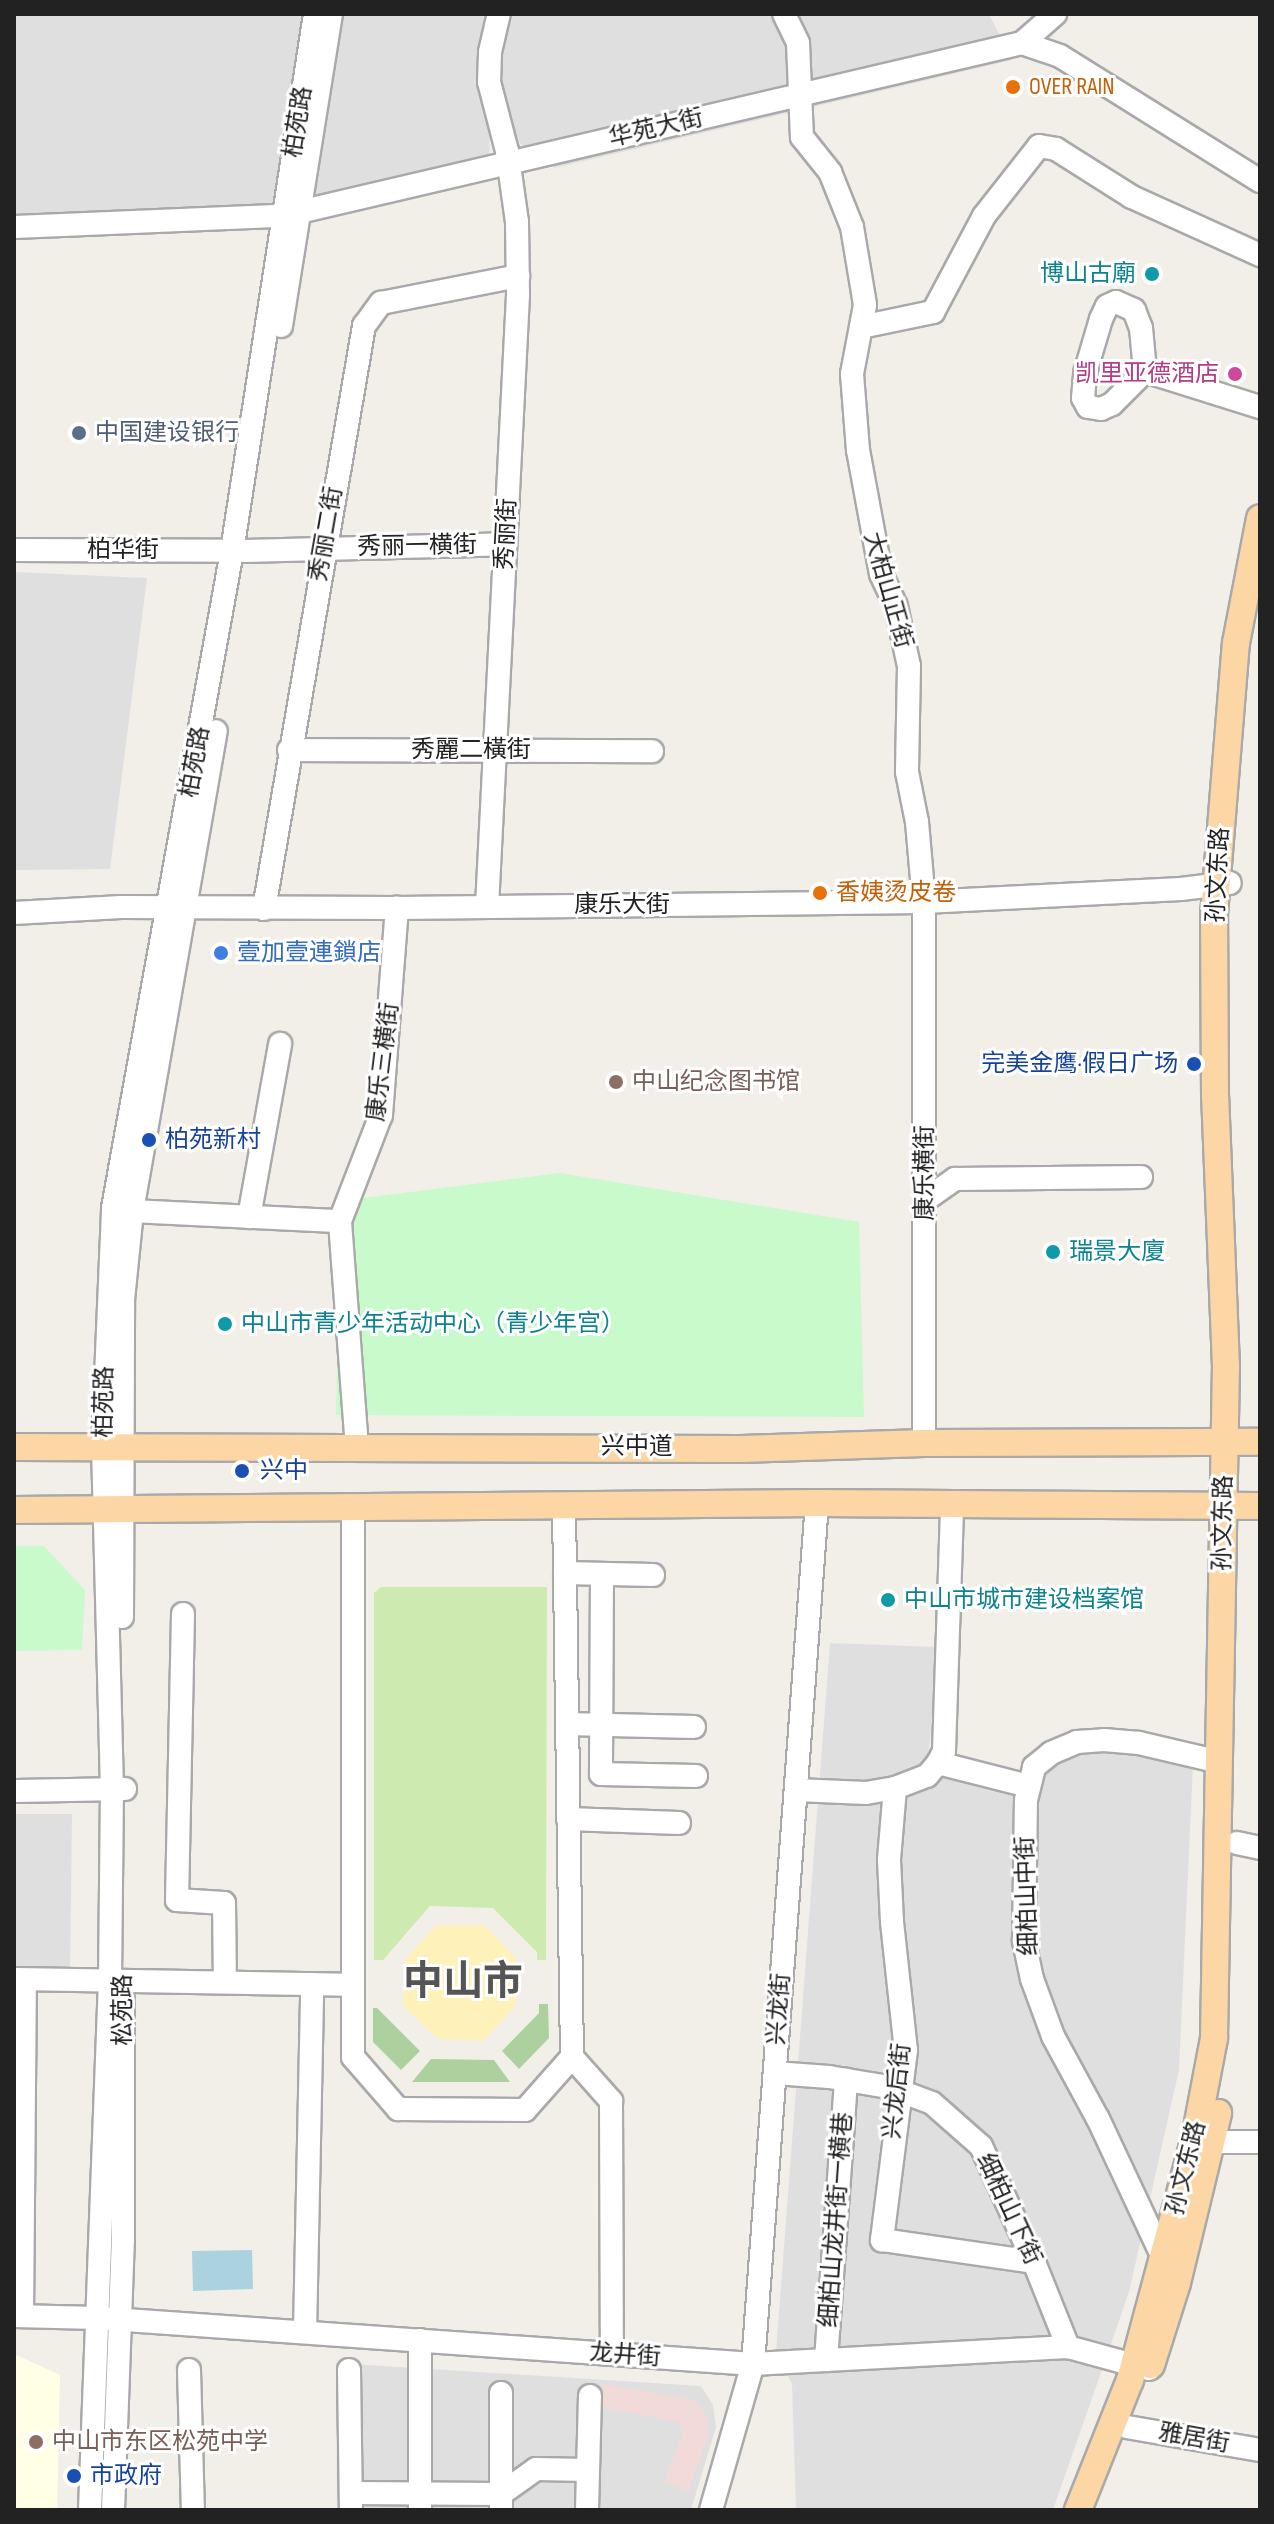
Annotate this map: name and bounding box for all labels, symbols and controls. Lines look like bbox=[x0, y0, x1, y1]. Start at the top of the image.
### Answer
place label: OVER RAIN bbox=[1029, 73, 1115, 101]
marker: OVER RAIN bbox=[1004, 78, 1022, 96]
street label: 柏苑路 bbox=[278, 84, 318, 160]
street label: 华苑大街 bbox=[606, 103, 706, 153]
place label: 博山古廟 bbox=[1040, 260, 1136, 288]
marker: 博山古廟 bbox=[1143, 265, 1161, 283]
place label: 凯里亚德酒店 bbox=[1075, 360, 1219, 388]
marker: 凯里亚德酒店 bbox=[1226, 365, 1244, 383]
place label: 中国建设银行 bbox=[95, 419, 239, 447]
marker: 中国建设银行 bbox=[70, 424, 88, 442]
street label: 秀丽二街 bbox=[303, 484, 349, 584]
street label: 秀丽街 bbox=[490, 497, 522, 571]
street label: 大柏山正街 bbox=[858, 528, 918, 652]
street label: 秀丽一横街 bbox=[357, 531, 477, 561]
street label: 柏华街 bbox=[87, 536, 159, 564]
street label: 柏苑路 bbox=[175, 724, 215, 800]
street label: 秀麗二橫街 bbox=[411, 736, 531, 764]
street label: 孙文东路 bbox=[1201, 826, 1235, 924]
place label: 香姨烫皮卷 bbox=[836, 879, 956, 907]
marker: 香姨烫皮卷 bbox=[811, 884, 829, 902]
street label: 康乐大街 bbox=[574, 891, 670, 919]
place label: 壹加壹連鎖店 bbox=[237, 939, 381, 967]
marker: 壹加壹連鎖店 bbox=[212, 944, 230, 962]
street label: 康乐三横街 bbox=[361, 1001, 405, 1123]
place label: 完美金鹰·假日广场 bbox=[981, 1050, 1178, 1078]
marker: 完美金鹰·假日广场 bbox=[1185, 1055, 1203, 1073]
place label: 中山纪念图书馆 bbox=[632, 1068, 800, 1096]
marker: 中山纪念图书馆 bbox=[607, 1073, 625, 1091]
street label: 康乐横街 bbox=[911, 1125, 939, 1221]
place label: 柏苑新村 bbox=[165, 1126, 261, 1154]
marker: 柏苑新村 bbox=[140, 1131, 158, 1149]
place label: 瑞景大廈 bbox=[1069, 1238, 1165, 1266]
marker: 瑞景大廈 bbox=[1044, 1243, 1062, 1261]
place label: 中山市青少年活动中心（青少年宫） bbox=[241, 1310, 625, 1338]
marker: 中山市青少年活动中心（青少年宫） bbox=[216, 1315, 234, 1333]
street label: 柏苑路 bbox=[89, 1366, 119, 1438]
street label: 兴中道 bbox=[601, 1433, 673, 1461]
place label: 兴中 bbox=[260, 1457, 308, 1485]
marker: 兴中 bbox=[231, 1460, 253, 1482]
street label: 孙文东路 bbox=[1208, 1475, 1238, 1571]
place label: 中山市城市建设档案馆 bbox=[904, 1586, 1144, 1614]
marker: 中山市城市建设档案馆 bbox=[879, 1591, 897, 1609]
street label: 细柏山中街 bbox=[1011, 1836, 1043, 1956]
district label: 中山市 bbox=[403, 1958, 523, 2006]
street label: 兴龙街 bbox=[762, 1972, 796, 2046]
street label: 松苑路 bbox=[109, 1974, 137, 2046]
street label: 兴龙后街 bbox=[878, 2042, 916, 2140]
street label: 细柏山龙井街一横巷 bbox=[814, 2111, 858, 2329]
street label: 孙文东路 bbox=[1160, 2118, 1212, 2218]
street label: 细柏山下街 bbox=[971, 2149, 1047, 2269]
street label: 龙井街 bbox=[588, 2338, 662, 2372]
street label: 雅居街 bbox=[1156, 2418, 1232, 2458]
place label: 中山市东区松苑中学 bbox=[52, 2428, 268, 2456]
marker: 中山市东区松苑中学 bbox=[27, 2433, 45, 2451]
place label: 市政府 bbox=[90, 2462, 162, 2490]
marker: 市政府 bbox=[65, 2467, 83, 2485]

